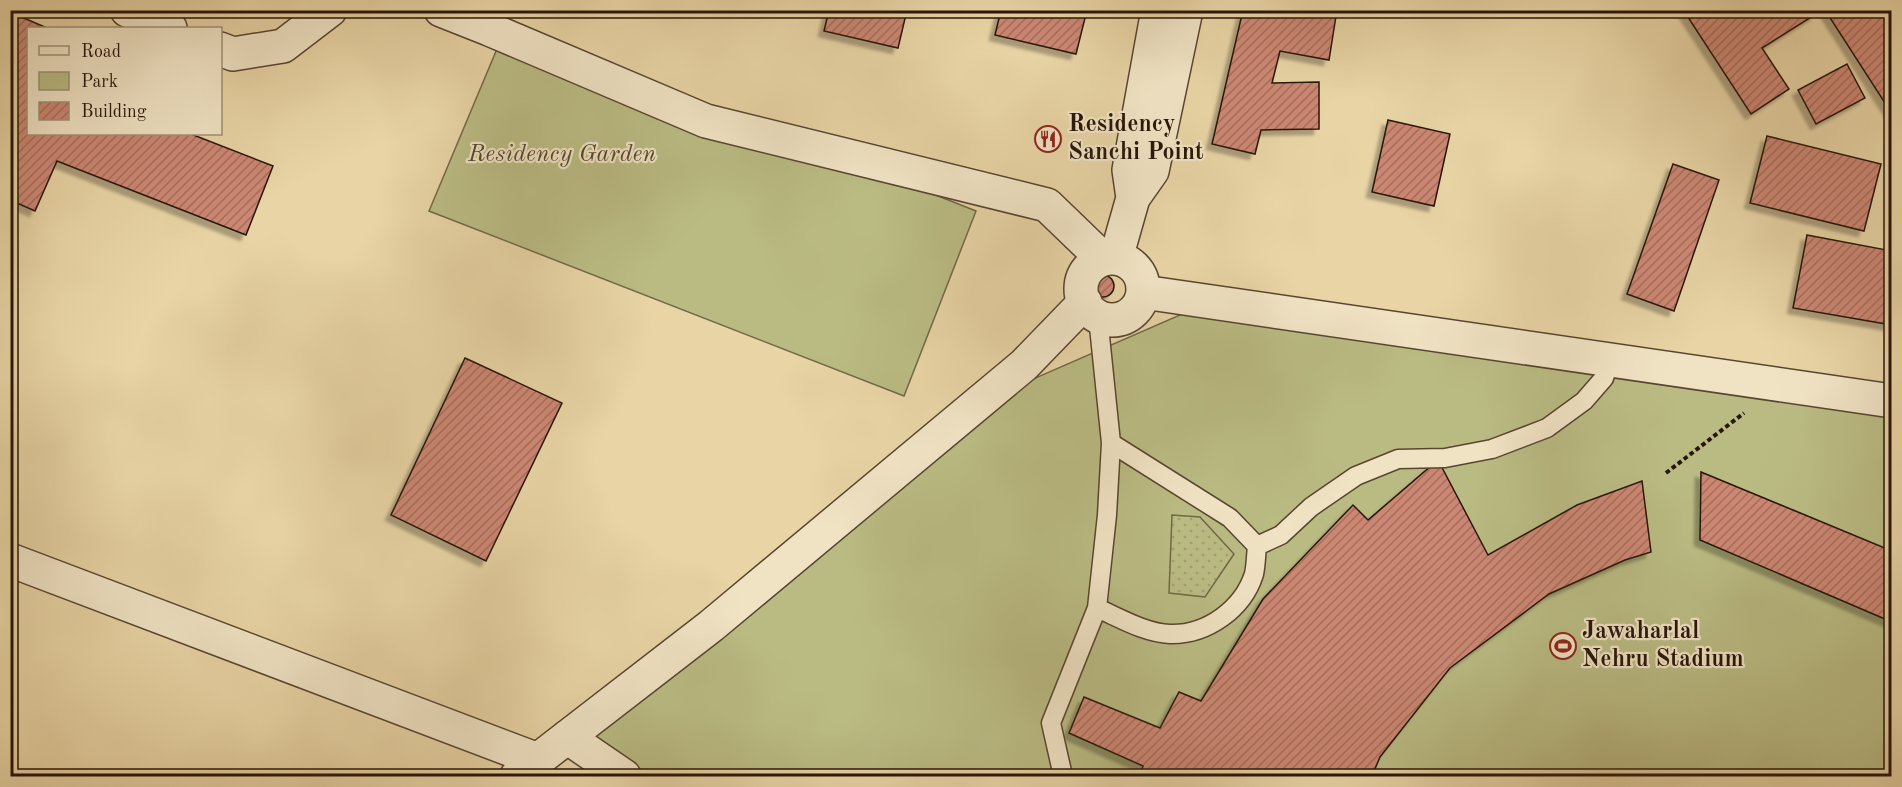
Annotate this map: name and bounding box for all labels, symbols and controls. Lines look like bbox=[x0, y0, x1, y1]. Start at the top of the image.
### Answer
legend bbox=[27, 27, 222, 135]
text: Road bbox=[81, 43, 121, 61]
text: Park bbox=[81, 73, 118, 91]
text: Building bbox=[81, 103, 147, 121]
place label: Residency Sanchi Point bbox=[1068, 113, 1204, 165]
restaurant icon: Residency Sanchi Point bbox=[1033, 124, 1063, 154]
park label: Residency Garden bbox=[467, 143, 656, 167]
place label: Jawaharlal Nehru Stadium bbox=[1582, 620, 1744, 672]
sports icon: Jawaharlal Nehru Stadium bbox=[1548, 631, 1578, 661]

